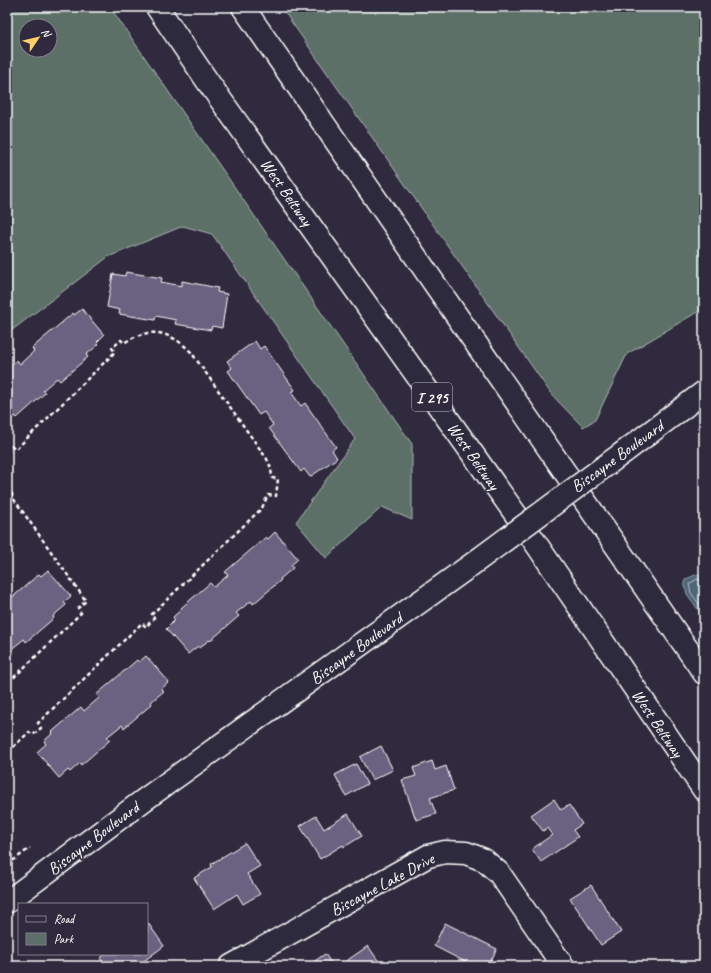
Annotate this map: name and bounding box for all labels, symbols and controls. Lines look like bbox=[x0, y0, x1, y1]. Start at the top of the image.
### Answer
north arrow bbox=[18, 18, 58, 58]
text: N bbox=[39, 25, 55, 41]
street label: West Beltway bbox=[256, 154, 318, 231]
road number: I 295 bbox=[412, 383, 452, 411]
street label: Biscayne Boulevard bbox=[567, 414, 670, 497]
street label: West Beltway bbox=[443, 418, 505, 495]
street label: Biscayne Boulevard bbox=[306, 606, 409, 689]
street label: West Beltway bbox=[627, 685, 689, 762]
street label: Biscayne Boulevard bbox=[43, 795, 146, 880]
street label: Biscayne Lake Drive bbox=[327, 848, 439, 921]
legend bbox=[18, 903, 148, 955]
text: Road bbox=[54, 911, 76, 927]
text: Park bbox=[54, 931, 75, 947]

